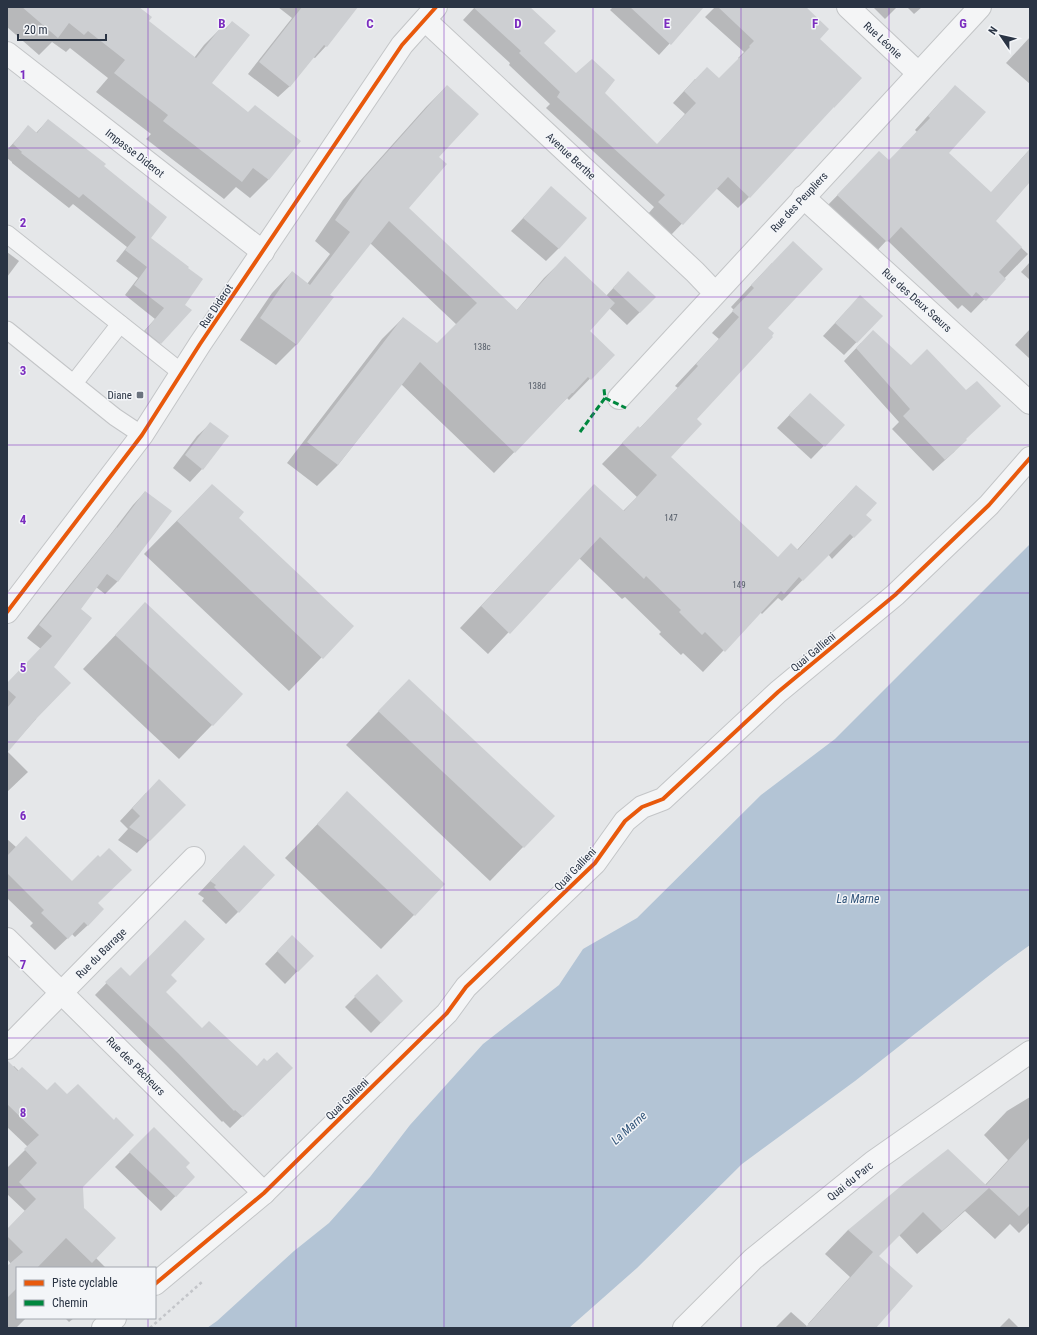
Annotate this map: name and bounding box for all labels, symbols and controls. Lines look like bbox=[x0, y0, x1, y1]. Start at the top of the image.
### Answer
scale bar bbox=[18, 16, 106, 42]
text: B bbox=[218, 16, 226, 31]
text: C bbox=[366, 16, 374, 31]
text: D bbox=[514, 16, 522, 31]
text: E bbox=[664, 16, 671, 31]
text: F bbox=[812, 16, 818, 31]
text: G bbox=[959, 16, 967, 31]
north arrow bbox=[981, 16, 1021, 56]
street label: Rue Léonie bbox=[861, 19, 905, 61]
text: 20 m bbox=[24, 23, 48, 37]
text: N bbox=[986, 24, 1001, 37]
text: 1 bbox=[20, 67, 26, 82]
street label: Impasse Diderot bbox=[103, 126, 167, 180]
street label: Avenue Berthe bbox=[543, 130, 598, 183]
street label: Rue des Peupliers bbox=[768, 170, 831, 235]
text: 2 bbox=[20, 215, 27, 230]
street label: Rue des Deux Sœurs bbox=[879, 266, 954, 335]
street label: Rue Diderot bbox=[197, 282, 236, 331]
house number: 138c bbox=[473, 342, 491, 352]
text: 3 bbox=[20, 363, 26, 378]
house number: 138d bbox=[528, 381, 546, 391]
place label: Diane bbox=[107, 389, 132, 402]
marker: Diane bbox=[135, 390, 145, 400]
text: 4 bbox=[20, 512, 27, 527]
house number: 147 bbox=[664, 513, 678, 523]
house number: 149 bbox=[732, 580, 746, 590]
street label: Quai Gallieni bbox=[788, 630, 838, 675]
text: 5 bbox=[20, 660, 27, 675]
text: 6 bbox=[20, 808, 27, 823]
street label: Quai Gallieni bbox=[552, 845, 599, 894]
water label: La Marne bbox=[837, 892, 880, 906]
street label: Rue du Barrage bbox=[74, 926, 129, 981]
text: 7 bbox=[20, 957, 27, 972]
street label: Rue des Pêcheurs bbox=[104, 1034, 168, 1098]
street label: Quai Gallieni bbox=[323, 1076, 372, 1123]
text: 8 bbox=[20, 1105, 26, 1120]
water label: La Marne bbox=[608, 1108, 650, 1148]
street label: Quai du Parc bbox=[825, 1159, 876, 1204]
legend bbox=[16, 1267, 156, 1319]
text: Piste cyclable bbox=[52, 1276, 118, 1290]
text: Chemin bbox=[52, 1296, 88, 1310]

